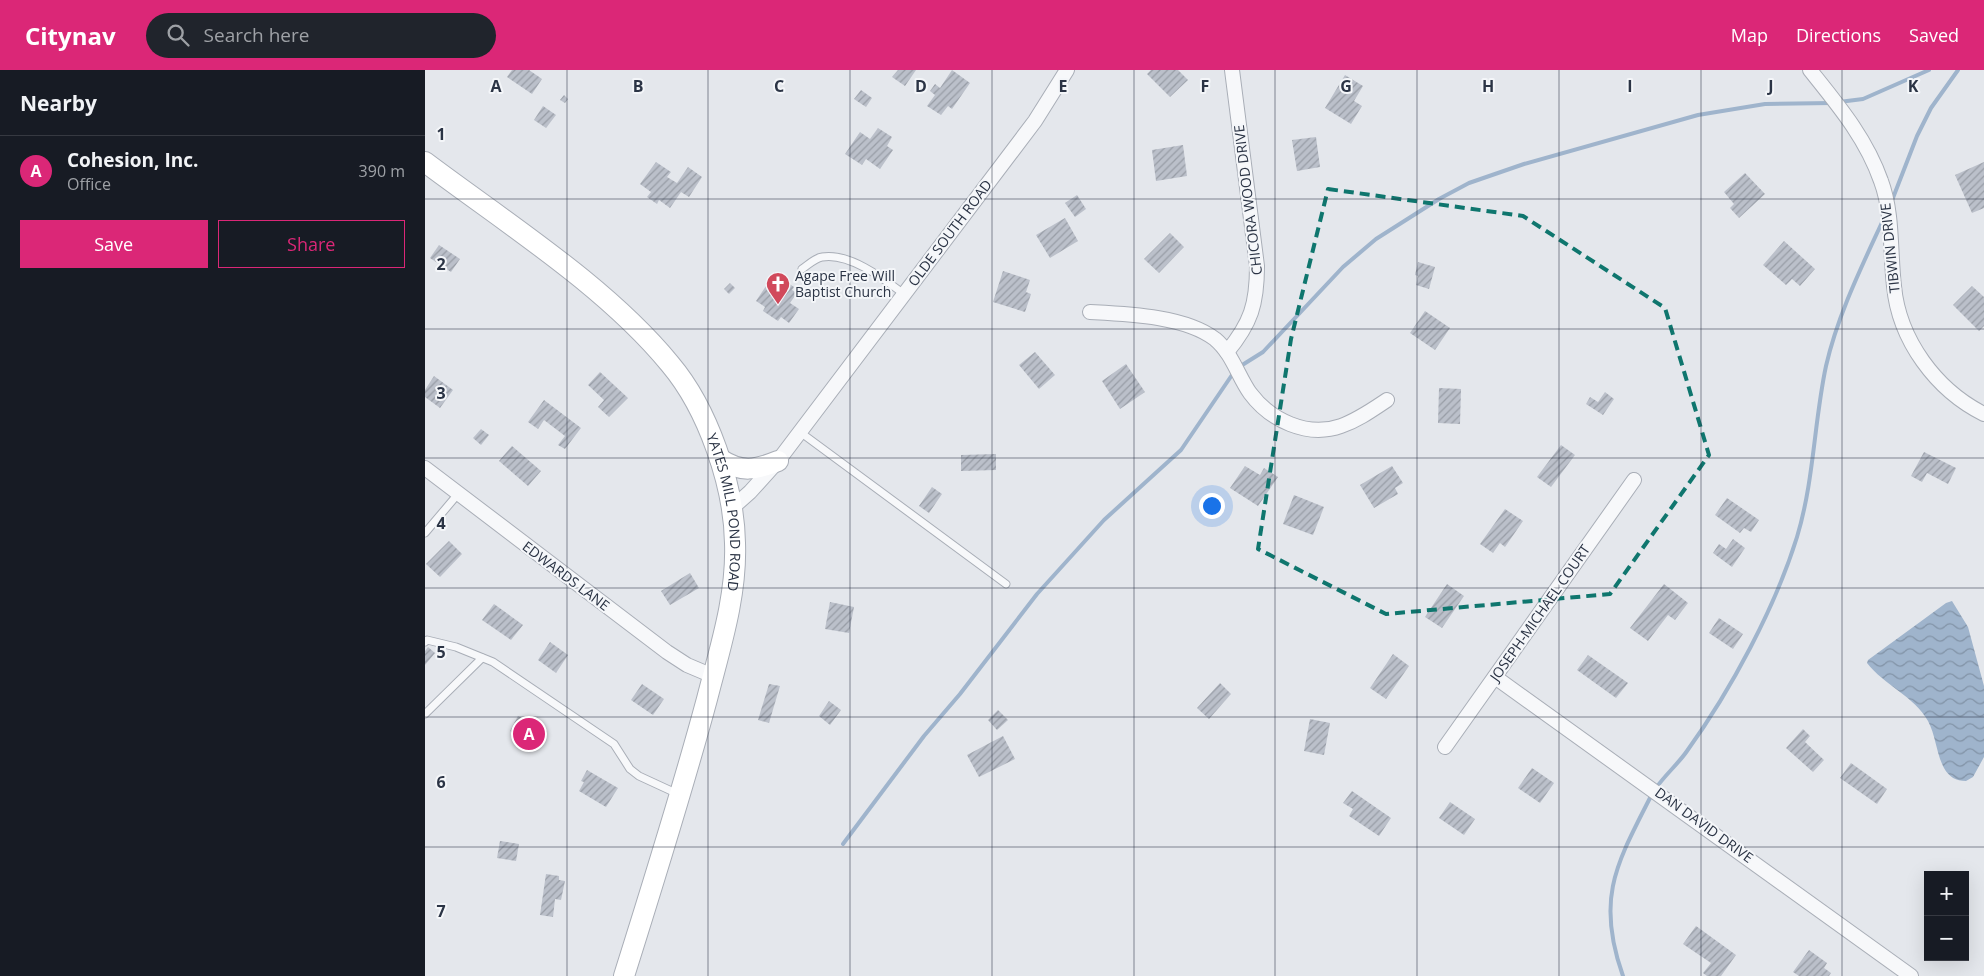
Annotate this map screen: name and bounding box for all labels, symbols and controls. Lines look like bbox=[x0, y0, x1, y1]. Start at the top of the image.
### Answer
search box bbox=[146, 13, 496, 58]
text: Citynav bbox=[25, 19, 116, 52]
icon: search bbox=[164, 21, 192, 49]
text: Search here bbox=[204, 22, 309, 48]
text: Map bbox=[1731, 23, 1768, 47]
text: Directions bbox=[1796, 23, 1881, 47]
text: Saved bbox=[1909, 23, 1959, 47]
text: A bbox=[490, 75, 502, 97]
text: B bbox=[633, 75, 643, 97]
text: C bbox=[774, 75, 784, 97]
text: D bbox=[915, 75, 927, 97]
text: E bbox=[1059, 75, 1068, 97]
text: F bbox=[1201, 75, 1209, 97]
text: G bbox=[1340, 75, 1352, 97]
text: H bbox=[1482, 75, 1494, 97]
text: I bbox=[1627, 75, 1633, 97]
text: J bbox=[1766, 75, 1774, 97]
text: K bbox=[1908, 75, 1919, 97]
text: Nearby bbox=[20, 89, 97, 117]
text: 1 bbox=[436, 123, 446, 145]
street label: CHICORA WOOD DRIVE bbox=[1229, 124, 1266, 276]
text: Cohesion, Inc. bbox=[67, 147, 198, 173]
text: A bbox=[30, 160, 42, 182]
text: 390 m bbox=[359, 160, 405, 182]
text: Office bbox=[67, 173, 111, 195]
street label: OLDE SOUTH ROAD bbox=[903, 176, 996, 290]
street label: TIBWIN DRIVE bbox=[1875, 202, 1904, 294]
button: Save bbox=[20, 220, 208, 268]
button: Share bbox=[218, 220, 405, 268]
text: 2 bbox=[436, 253, 446, 275]
place label: Agape Free Will Baptist Church bbox=[795, 266, 895, 301]
church icon: Agape Free Will Baptist Church bbox=[765, 271, 791, 305]
text: 3 bbox=[436, 382, 446, 404]
street label: YATES MILL POND ROAD bbox=[702, 430, 745, 592]
your location bbox=[1199, 493, 1225, 519]
text: 4 bbox=[436, 512, 446, 534]
street label: EDWARDS LANE bbox=[519, 537, 614, 615]
street label: JOSEPH-MICHAEL COURT bbox=[1484, 540, 1594, 686]
text: 5 bbox=[436, 641, 446, 663]
pin: A bbox=[513, 715, 545, 753]
text: 6 bbox=[436, 771, 446, 793]
street label: DAN DAVID DRIVE bbox=[1651, 782, 1757, 867]
map controls bbox=[1924, 871, 1969, 961]
button: + bbox=[1924, 871, 1969, 916]
text: 7 bbox=[436, 900, 446, 922]
button: − bbox=[1924, 916, 1969, 961]

